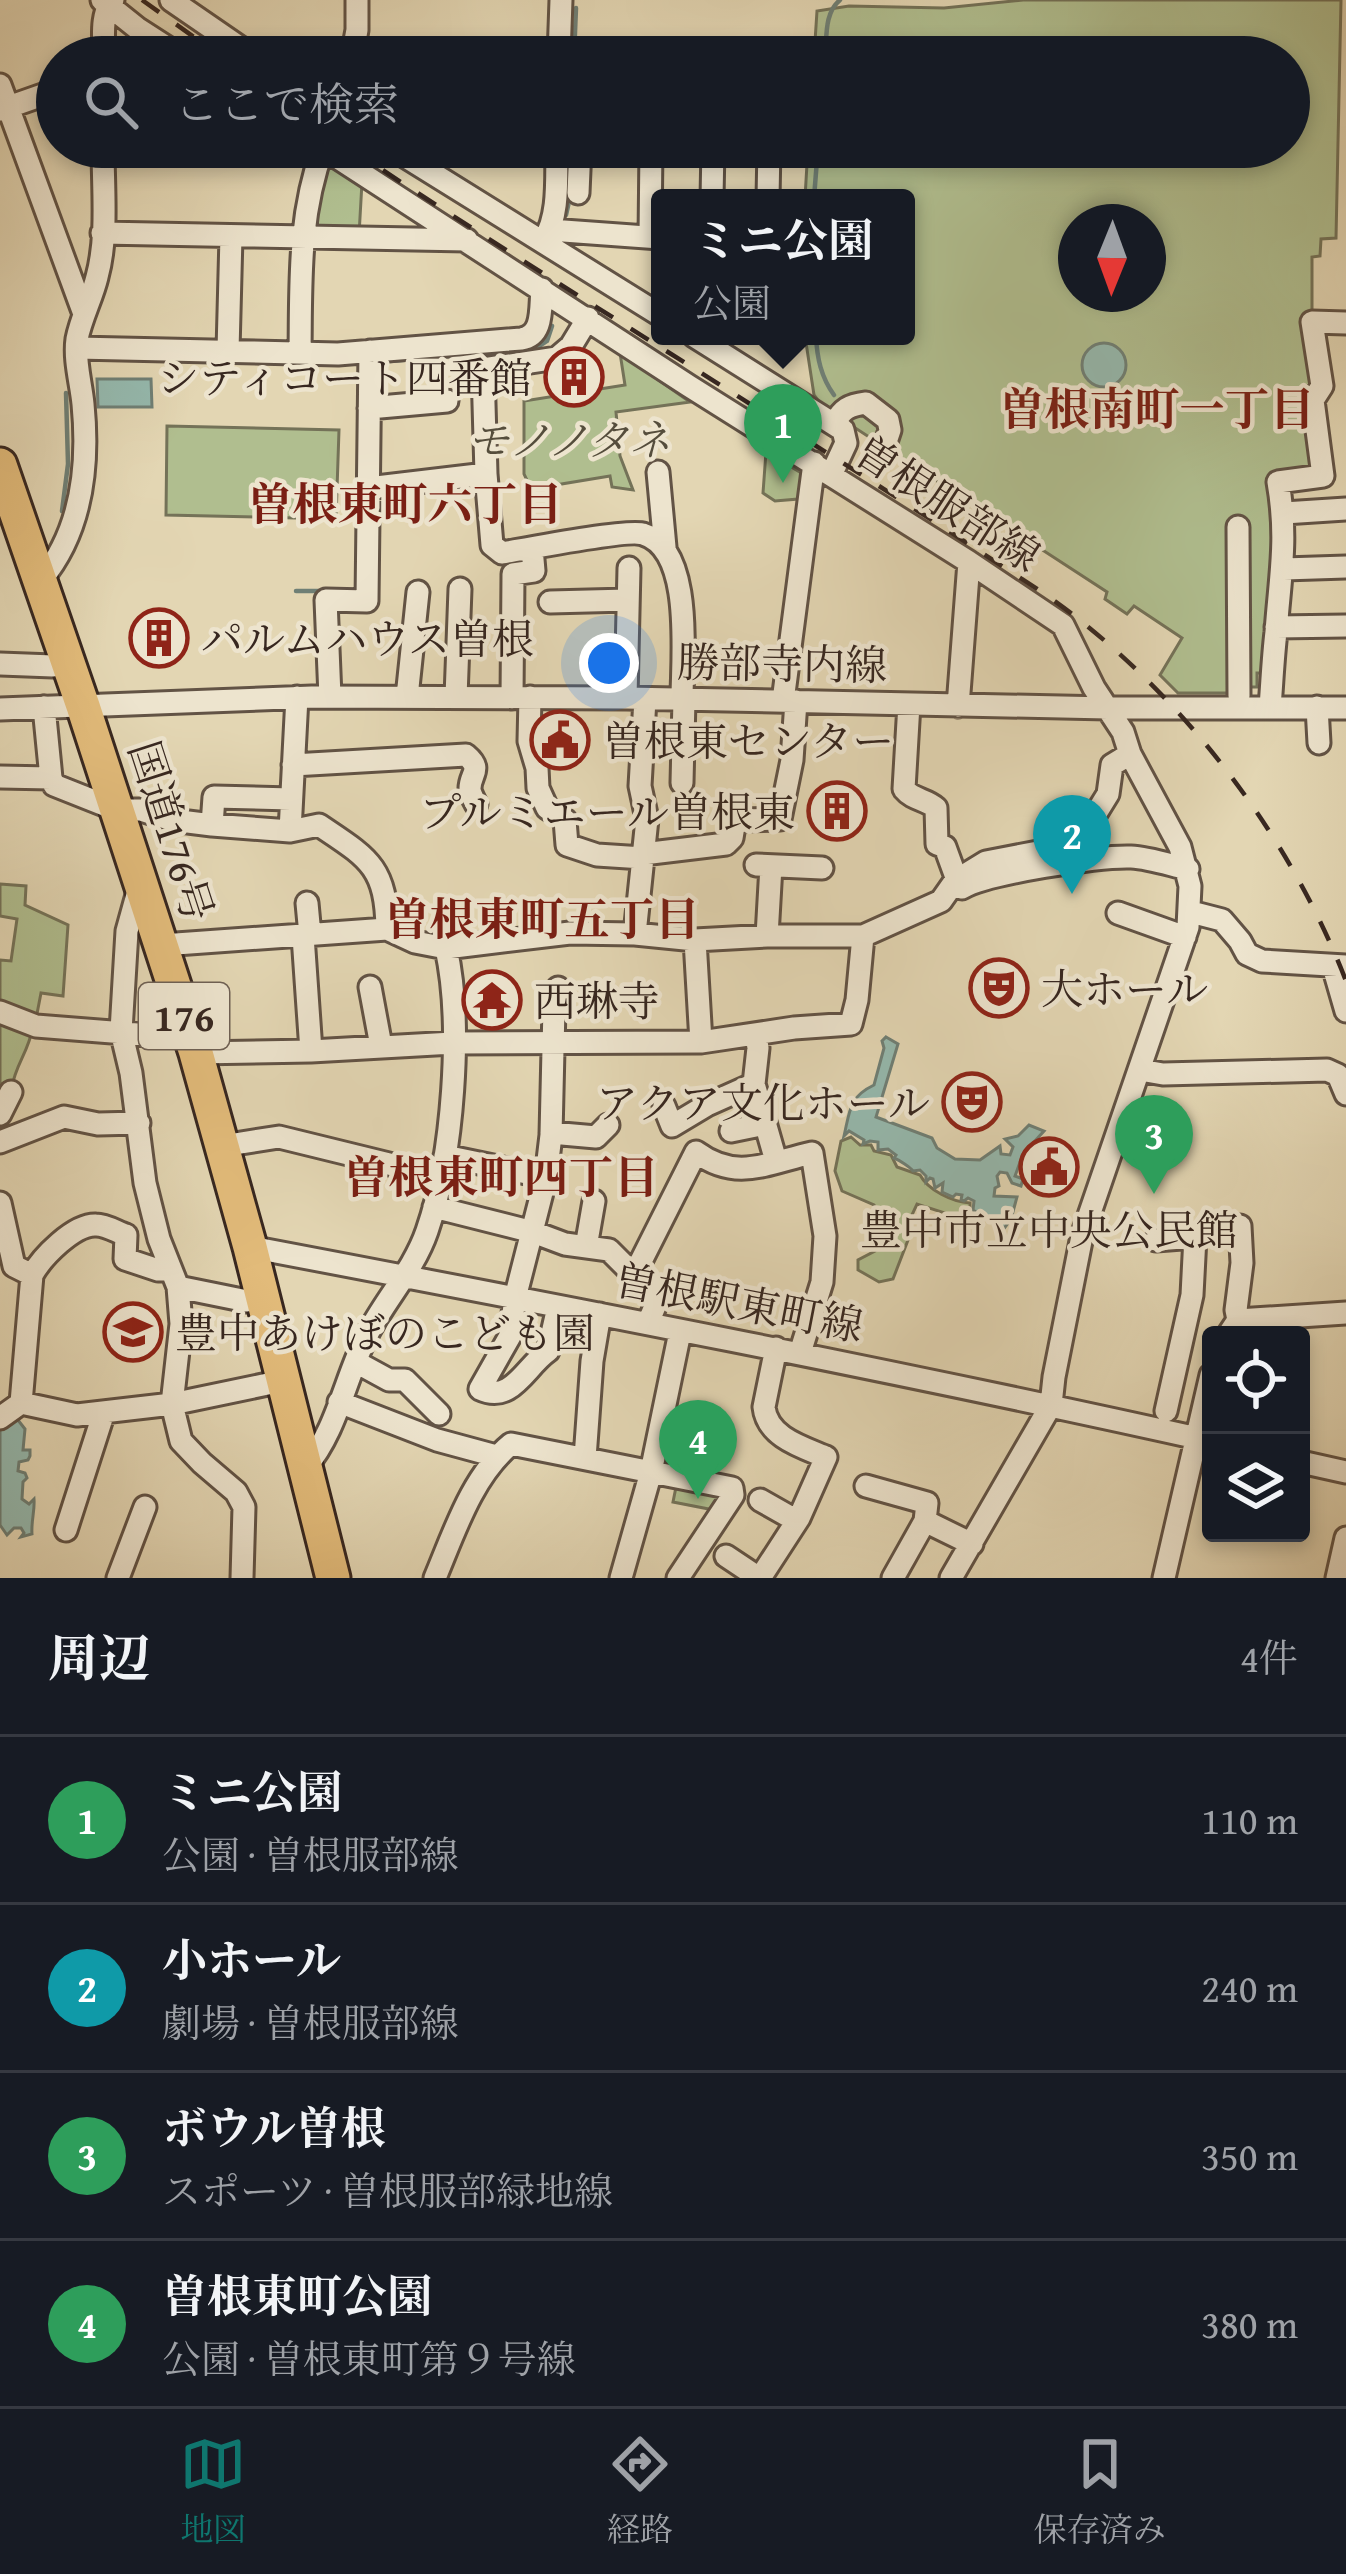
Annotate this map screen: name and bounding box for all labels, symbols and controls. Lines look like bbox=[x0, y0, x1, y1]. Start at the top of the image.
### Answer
search box bbox=[36, 36, 1310, 168]
icon: search bbox=[78, 69, 144, 135]
text: ここで検索 bbox=[174, 71, 399, 136]
popup bbox=[651, 189, 915, 345]
north arrow bbox=[1058, 204, 1166, 312]
text: ミニ公園 bbox=[693, 207, 873, 272]
text: 公園 bbox=[693, 274, 771, 331]
building icon: シティコート四番館 bbox=[543, 346, 605, 408]
place label: シティコート四番館 bbox=[157, 347, 532, 408]
district label: 曽根南町一丁目 bbox=[999, 376, 1315, 441]
pin: 1 bbox=[744, 384, 822, 483]
park label: モノノタネ bbox=[467, 409, 671, 470]
street label: 曽根服部線 bbox=[843, 420, 1053, 586]
district label: 曽根東町六丁目 bbox=[247, 471, 563, 536]
building icon: パルムハウス曽根 bbox=[128, 607, 190, 669]
place label: パルムハウス曽根 bbox=[201, 608, 534, 669]
street label: 勝部寺内線 bbox=[676, 631, 888, 695]
your location bbox=[579, 633, 639, 693]
public building icon: 曽根東センター bbox=[529, 709, 591, 771]
place label: 曽根東センター bbox=[602, 710, 894, 771]
street label: 国道176号 bbox=[114, 733, 230, 929]
building icon: プルミエール曽根東 bbox=[806, 780, 868, 842]
place label: プルミエール曽根東 bbox=[420, 781, 795, 842]
pin: 2 bbox=[1033, 795, 1111, 894]
district label: 曽根東町五丁目 bbox=[384, 886, 700, 951]
theatre icon: 大ホール bbox=[968, 957, 1030, 1019]
place label: 大ホール bbox=[1041, 958, 1208, 1019]
temple icon: 西琳寺 bbox=[461, 969, 523, 1031]
place label: 西琳寺 bbox=[534, 970, 660, 1031]
road number: 176 bbox=[139, 983, 229, 1049]
theatre icon: アクア文化ホール bbox=[941, 1071, 1003, 1133]
place label: アクア文化ホール bbox=[596, 1072, 930, 1133]
pin: 3 bbox=[1115, 1095, 1193, 1194]
public building icon: 豊中市立中央公民館 bbox=[1018, 1136, 1080, 1198]
district label: 曽根東町四丁目 bbox=[343, 1144, 659, 1209]
place label: 豊中市立中央公民館 bbox=[860, 1199, 1238, 1260]
street label: 曽根駅東町線 bbox=[609, 1248, 869, 1356]
school or university icon: 豊中あけぼのこども園 bbox=[102, 1301, 164, 1363]
place label: 豊中あけぼのこども園 bbox=[175, 1302, 595, 1363]
map controls bbox=[1202, 1326, 1310, 1542]
button: locate bbox=[1202, 1326, 1310, 1434]
pin: 4 bbox=[659, 1400, 737, 1499]
button: layers bbox=[1202, 1434, 1310, 1542]
text: 周辺 bbox=[48, 1620, 150, 1695]
text: 4件 bbox=[1240, 1629, 1298, 1686]
text: ミニ公園 bbox=[162, 1759, 342, 1824]
text: 1 bbox=[77, 1791, 97, 1848]
text: 110 m bbox=[1201, 1791, 1298, 1848]
text: 公園 · 曽根服部線 bbox=[162, 1826, 459, 1883]
text: 小ホール bbox=[162, 1927, 341, 1992]
text: 2 bbox=[77, 1959, 97, 2016]
text: 240 m bbox=[1201, 1959, 1298, 2016]
text: 劇場 · 曽根服部線 bbox=[162, 1994, 459, 2051]
text: ボウル曽根 bbox=[162, 2095, 386, 2160]
text: 3 bbox=[77, 2127, 97, 2184]
text: 350 m bbox=[1201, 2127, 1298, 2184]
text: スポーツ · 曽根服部緑地線 bbox=[162, 2162, 613, 2219]
text: 曽根東町公園 bbox=[162, 2263, 432, 2328]
text: 4 bbox=[77, 2295, 97, 2352]
text: 380 m bbox=[1201, 2295, 1298, 2352]
text: 公園 · 曽根東町第９号線 bbox=[162, 2330, 576, 2387]
tab: 地図 bbox=[180, 2431, 246, 2553]
tab: 経路 bbox=[607, 2431, 673, 2553]
tab: 保存済み bbox=[1034, 2431, 1166, 2553]

